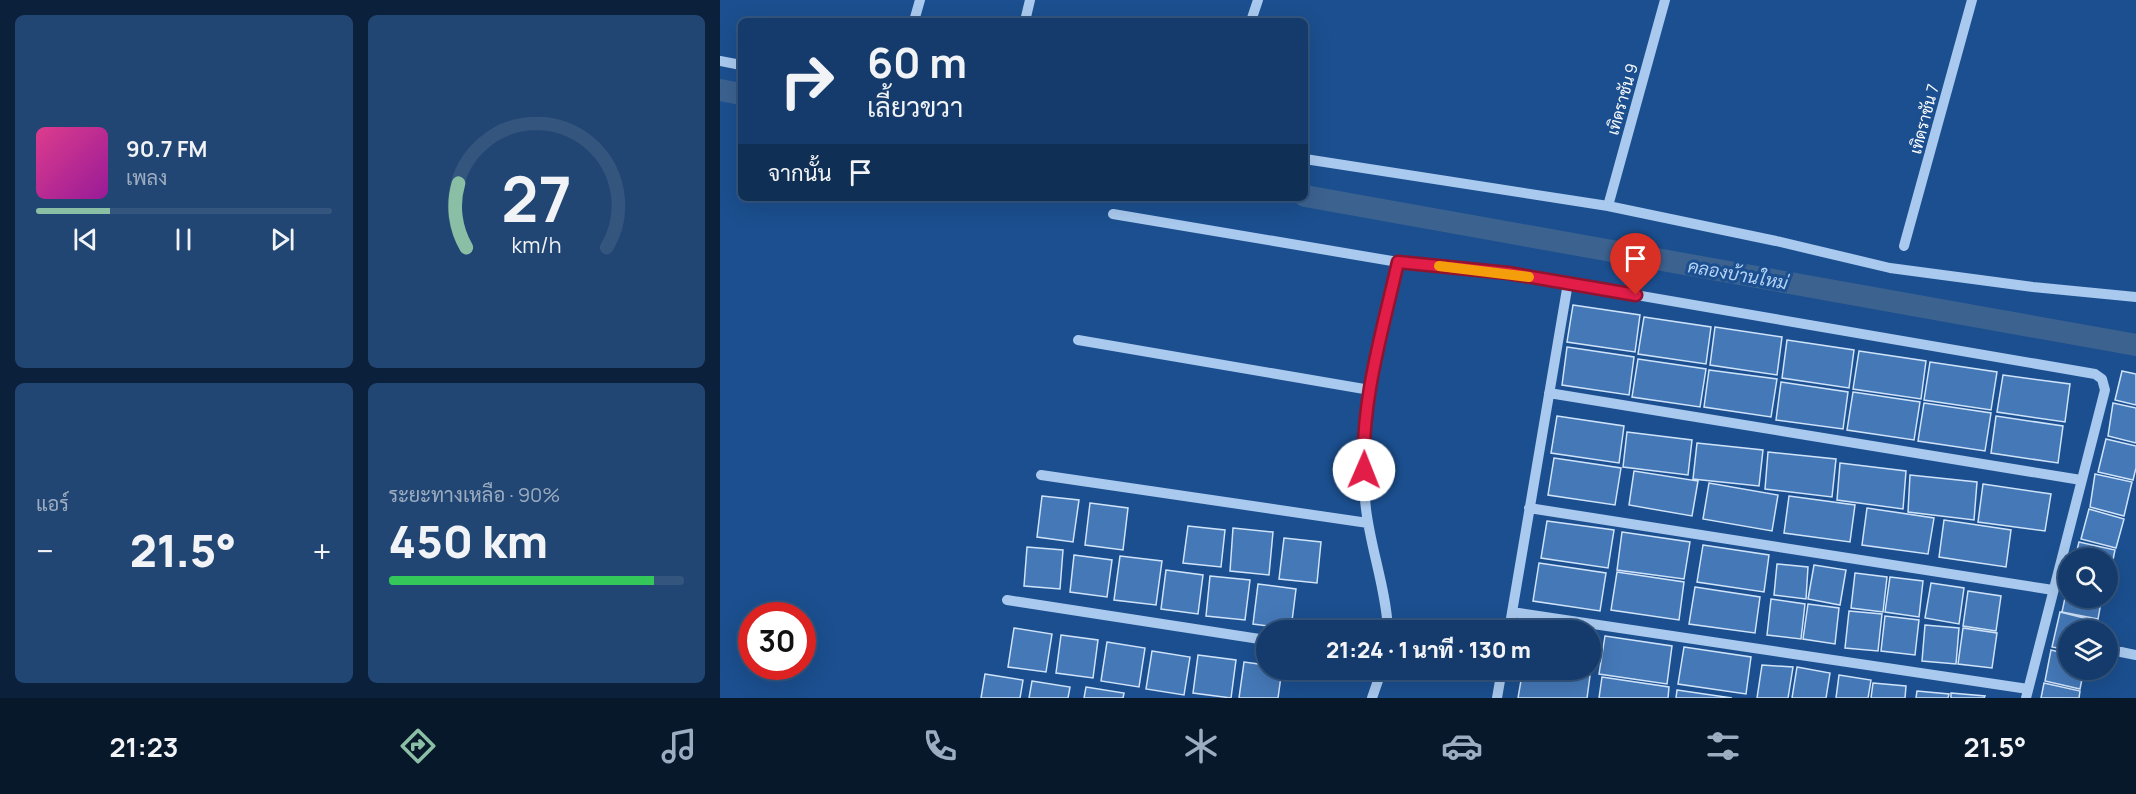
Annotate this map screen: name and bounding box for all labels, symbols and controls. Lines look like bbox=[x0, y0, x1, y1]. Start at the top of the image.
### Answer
text: 60 m bbox=[867, 33, 967, 91]
icon: right bbox=[768, 42, 846, 120]
street label: เทิดราชัน 9 bbox=[1601, 61, 1643, 137]
street label: เทิดราชัน 7 bbox=[1904, 82, 1944, 156]
text: เลี้ยวขวา bbox=[867, 88, 963, 125]
text: 90.7 FM bbox=[126, 134, 207, 164]
text: 27 bbox=[501, 156, 571, 242]
icon: arrive bbox=[844, 156, 877, 189]
text: จากนั้น bbox=[768, 158, 832, 188]
text: เพลง bbox=[126, 164, 167, 191]
icon: previous bbox=[69, 223, 102, 256]
icon: pause bbox=[167, 223, 200, 256]
icon: next bbox=[266, 223, 299, 256]
text: km/h bbox=[511, 231, 561, 260]
pin bbox=[1610, 233, 1661, 295]
icon: arrive bbox=[1619, 242, 1652, 275]
water label: คลองบ้านใหม่ bbox=[1686, 253, 1791, 295]
position arrow bbox=[1332, 438, 1396, 502]
text: ระยะทางเหลือ · 90% bbox=[389, 481, 560, 508]
text: แอร์ bbox=[36, 490, 69, 517]
text: 450 km bbox=[389, 510, 548, 572]
text: 21.5° bbox=[130, 519, 237, 581]
text: − bbox=[36, 528, 54, 573]
text: + bbox=[312, 528, 331, 573]
map controls bbox=[2058, 548, 2118, 680]
button: search bbox=[2058, 548, 2118, 608]
speed limit sign: 30 bbox=[738, 602, 816, 680]
button: layers bbox=[2058, 620, 2118, 680]
text: 21:24 · 1 นาที · 130 m bbox=[1326, 635, 1531, 665]
icon: directions bbox=[397, 725, 439, 767]
icon: music bbox=[658, 725, 700, 767]
icon: phone bbox=[919, 725, 961, 767]
icon: climate bbox=[1180, 725, 1222, 767]
icon: car bbox=[1441, 725, 1483, 767]
icon: filters bbox=[1702, 725, 1744, 767]
text: 21:23 bbox=[110, 728, 178, 765]
text: 21.5° bbox=[1963, 728, 2026, 765]

